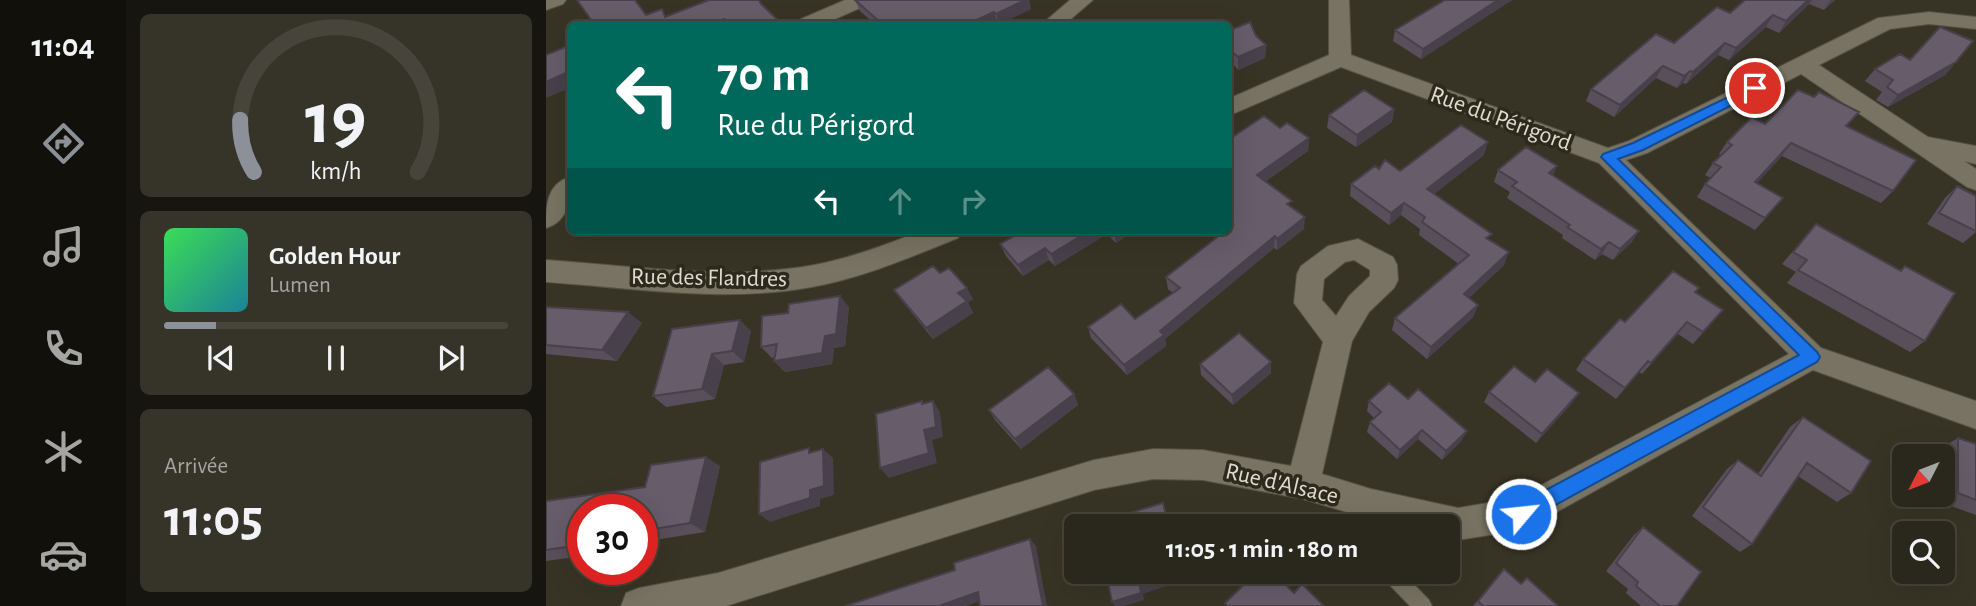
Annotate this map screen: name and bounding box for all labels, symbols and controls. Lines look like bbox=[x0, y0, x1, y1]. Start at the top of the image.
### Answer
text: 11:04 bbox=[31, 30, 95, 62]
icon: left bbox=[602, 49, 693, 140]
text: 70 m bbox=[717, 51, 811, 100]
pin bbox=[1725, 58, 1785, 118]
icon: arrive bbox=[1736, 69, 1774, 107]
street label: Rue du Périgord bbox=[1427, 82, 1574, 156]
text: 19 bbox=[305, 84, 367, 157]
text: Rue du Périgord bbox=[717, 109, 915, 141]
icon: directions bbox=[39, 119, 88, 168]
text: km/h bbox=[310, 158, 362, 183]
icon: left bbox=[808, 182, 846, 220]
icon: ahead bbox=[881, 182, 919, 220]
icon: right bbox=[954, 182, 992, 220]
icon: music bbox=[39, 222, 88, 271]
text: Golden Hour bbox=[269, 243, 400, 269]
street label: Rue des Flandres bbox=[631, 265, 787, 291]
text: Lumen bbox=[269, 274, 331, 297]
icon: phone bbox=[39, 324, 88, 373]
icon: previous bbox=[202, 339, 240, 377]
icon: pause bbox=[317, 339, 355, 377]
icon: next bbox=[432, 339, 470, 377]
icon: climate bbox=[39, 427, 88, 476]
north arrow bbox=[1892, 444, 1955, 508]
map controls bbox=[1892, 444, 1955, 584]
text: Arrivée bbox=[164, 455, 228, 478]
street label: Rue d'Alsace bbox=[1223, 459, 1341, 509]
position arrow bbox=[1484, 477, 1558, 551]
text: 11:05 bbox=[164, 493, 263, 545]
speed limit sign: 30 bbox=[567, 494, 658, 585]
button: search bbox=[1892, 521, 1955, 584]
icon: car bbox=[39, 530, 88, 579]
text: 11:05 · 1 min · 180 m bbox=[1166, 536, 1358, 562]

